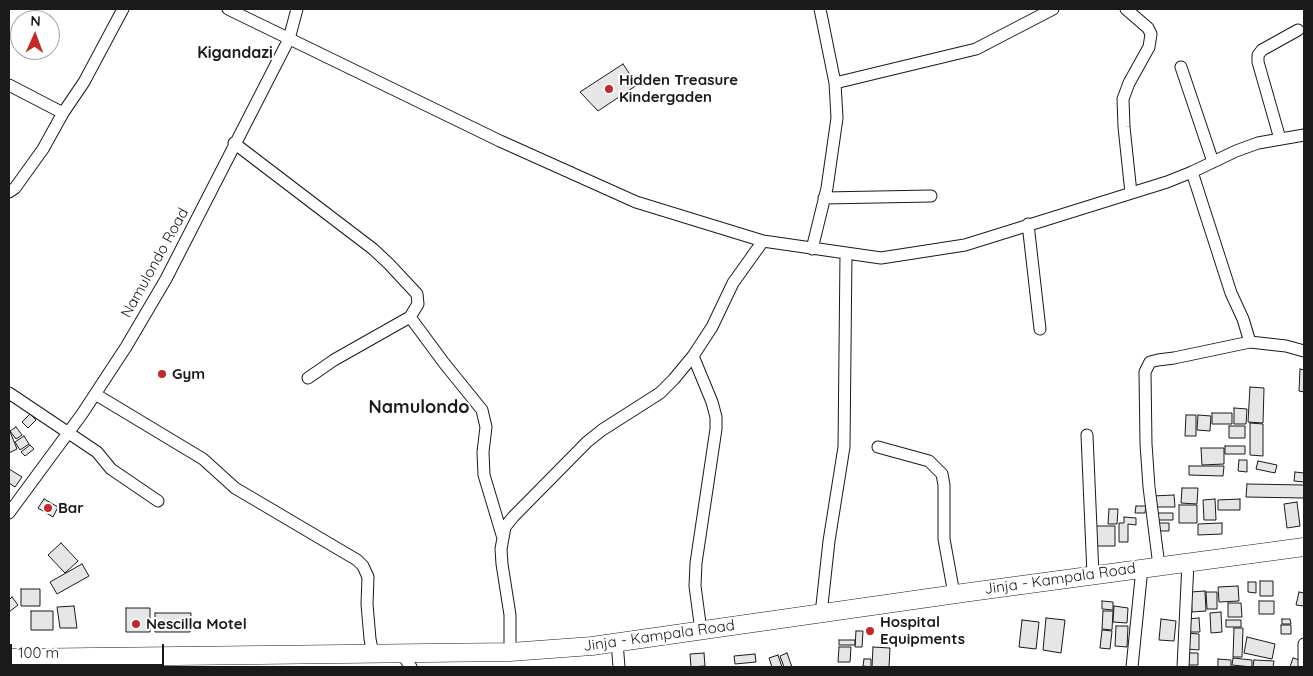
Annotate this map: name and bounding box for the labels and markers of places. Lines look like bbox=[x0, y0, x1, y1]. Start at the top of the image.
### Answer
place label: Hidden Treasure Kindergaden bbox=[619, 71, 738, 106]
marker: Hidden Treasure Kindergaden bbox=[603, 83, 615, 95]
place label: Gym bbox=[172, 365, 205, 383]
marker: Gym bbox=[156, 368, 168, 380]
place label: Bar bbox=[58, 499, 84, 517]
marker: Bar bbox=[42, 502, 54, 514]
place label: Hospital Equipments bbox=[880, 613, 965, 648]
place label: Nescilla Motel bbox=[146, 615, 247, 633]
marker: Nescilla Motel bbox=[130, 618, 142, 630]
marker: Hospital Equipments bbox=[864, 625, 876, 637]

